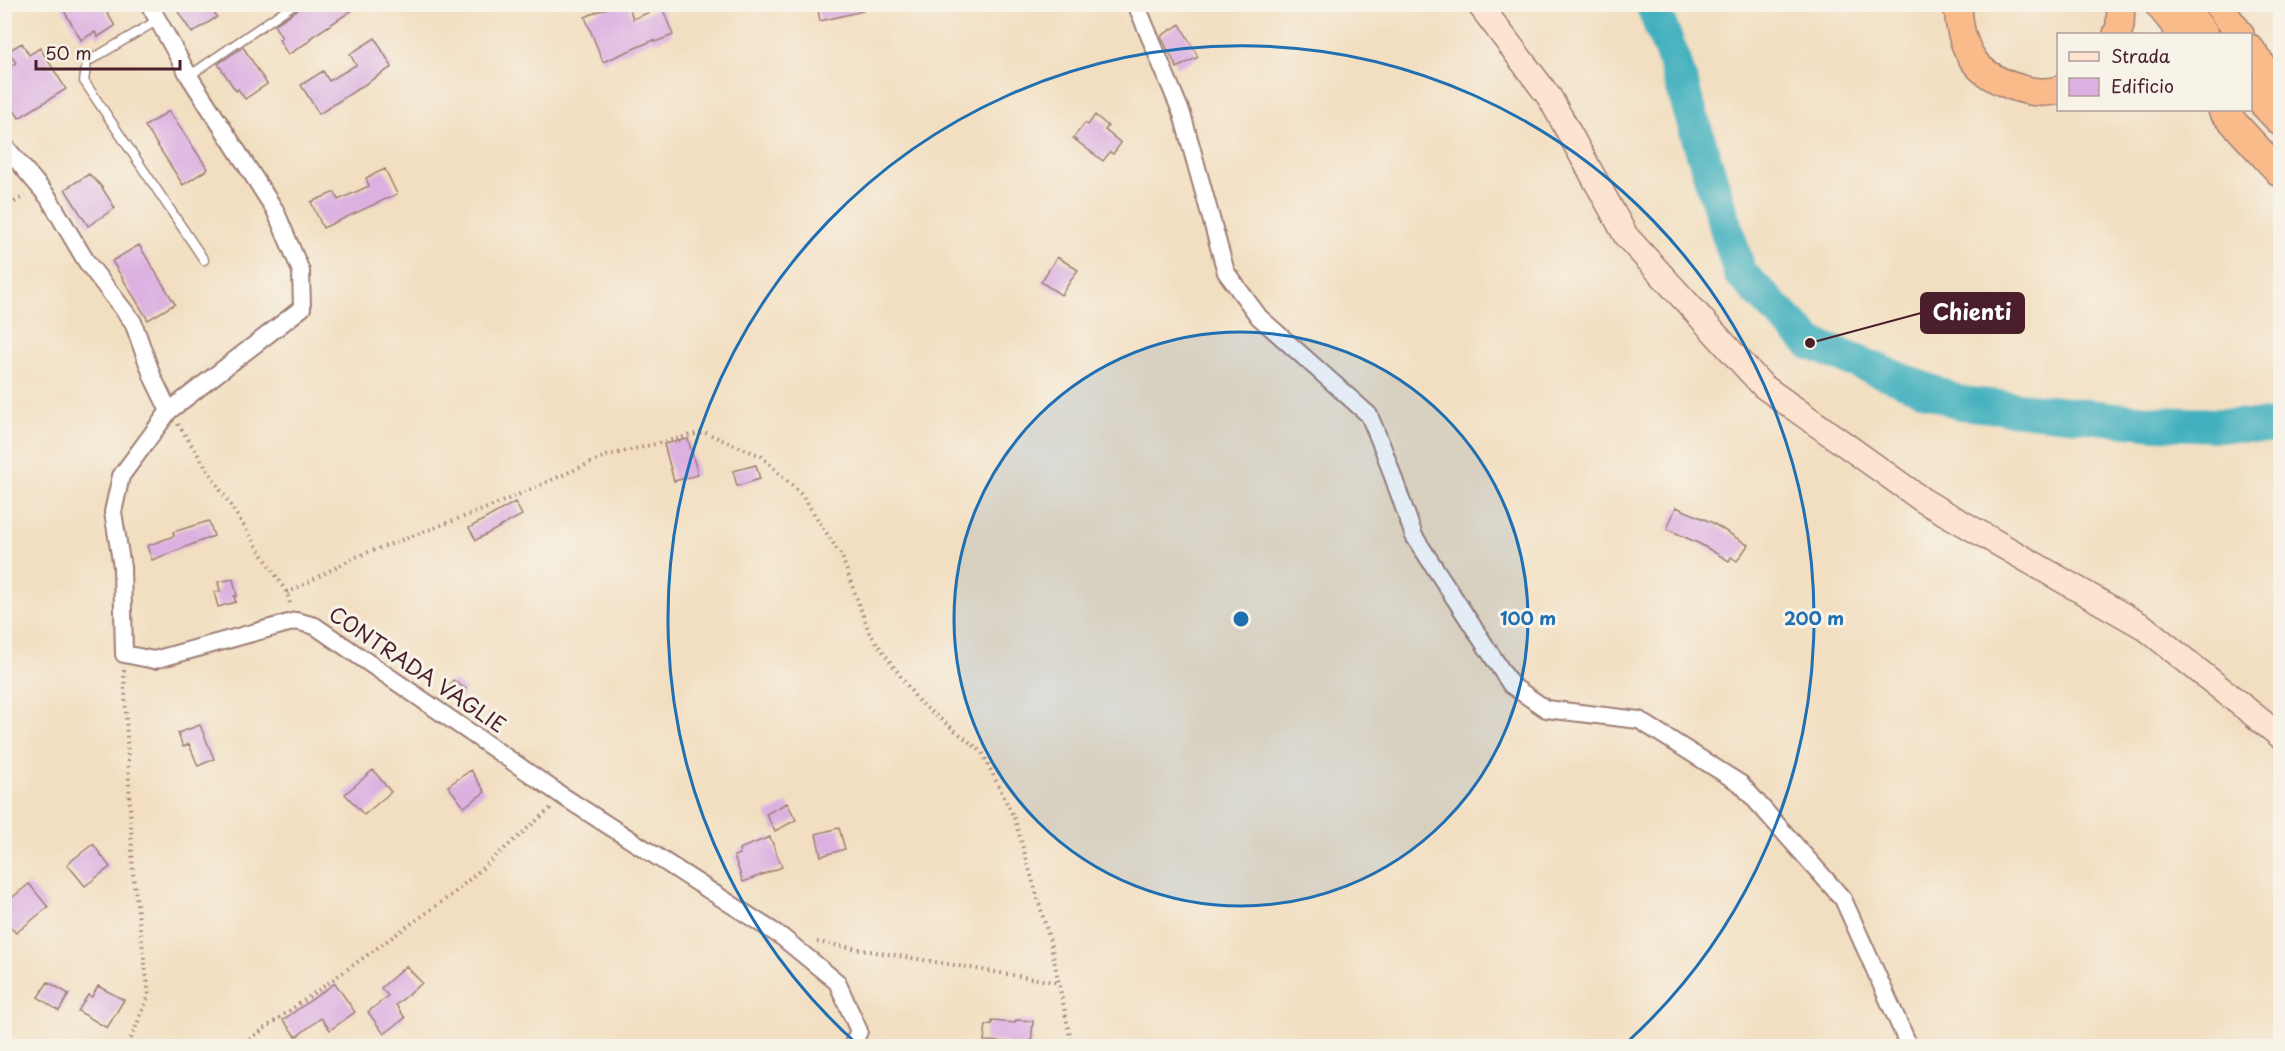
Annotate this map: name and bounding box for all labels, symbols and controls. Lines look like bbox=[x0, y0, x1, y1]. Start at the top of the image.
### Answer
scale bar bbox=[36, 33, 180, 71]
legend bbox=[2057, 33, 2252, 111]
text: 50 m bbox=[45, 39, 92, 66]
text: Strada bbox=[2111, 42, 2171, 69]
text: Edificio bbox=[2111, 72, 2174, 99]
callout: Chienti bbox=[1921, 293, 2024, 333]
text: Chienti bbox=[1932, 294, 2012, 327]
street label: CONTRADA VAGLIE bbox=[323, 597, 513, 740]
text: 100 m bbox=[1500, 604, 1556, 631]
text: 200 m bbox=[1784, 604, 1844, 631]
centre of rings bbox=[1231, 609, 1251, 629]

